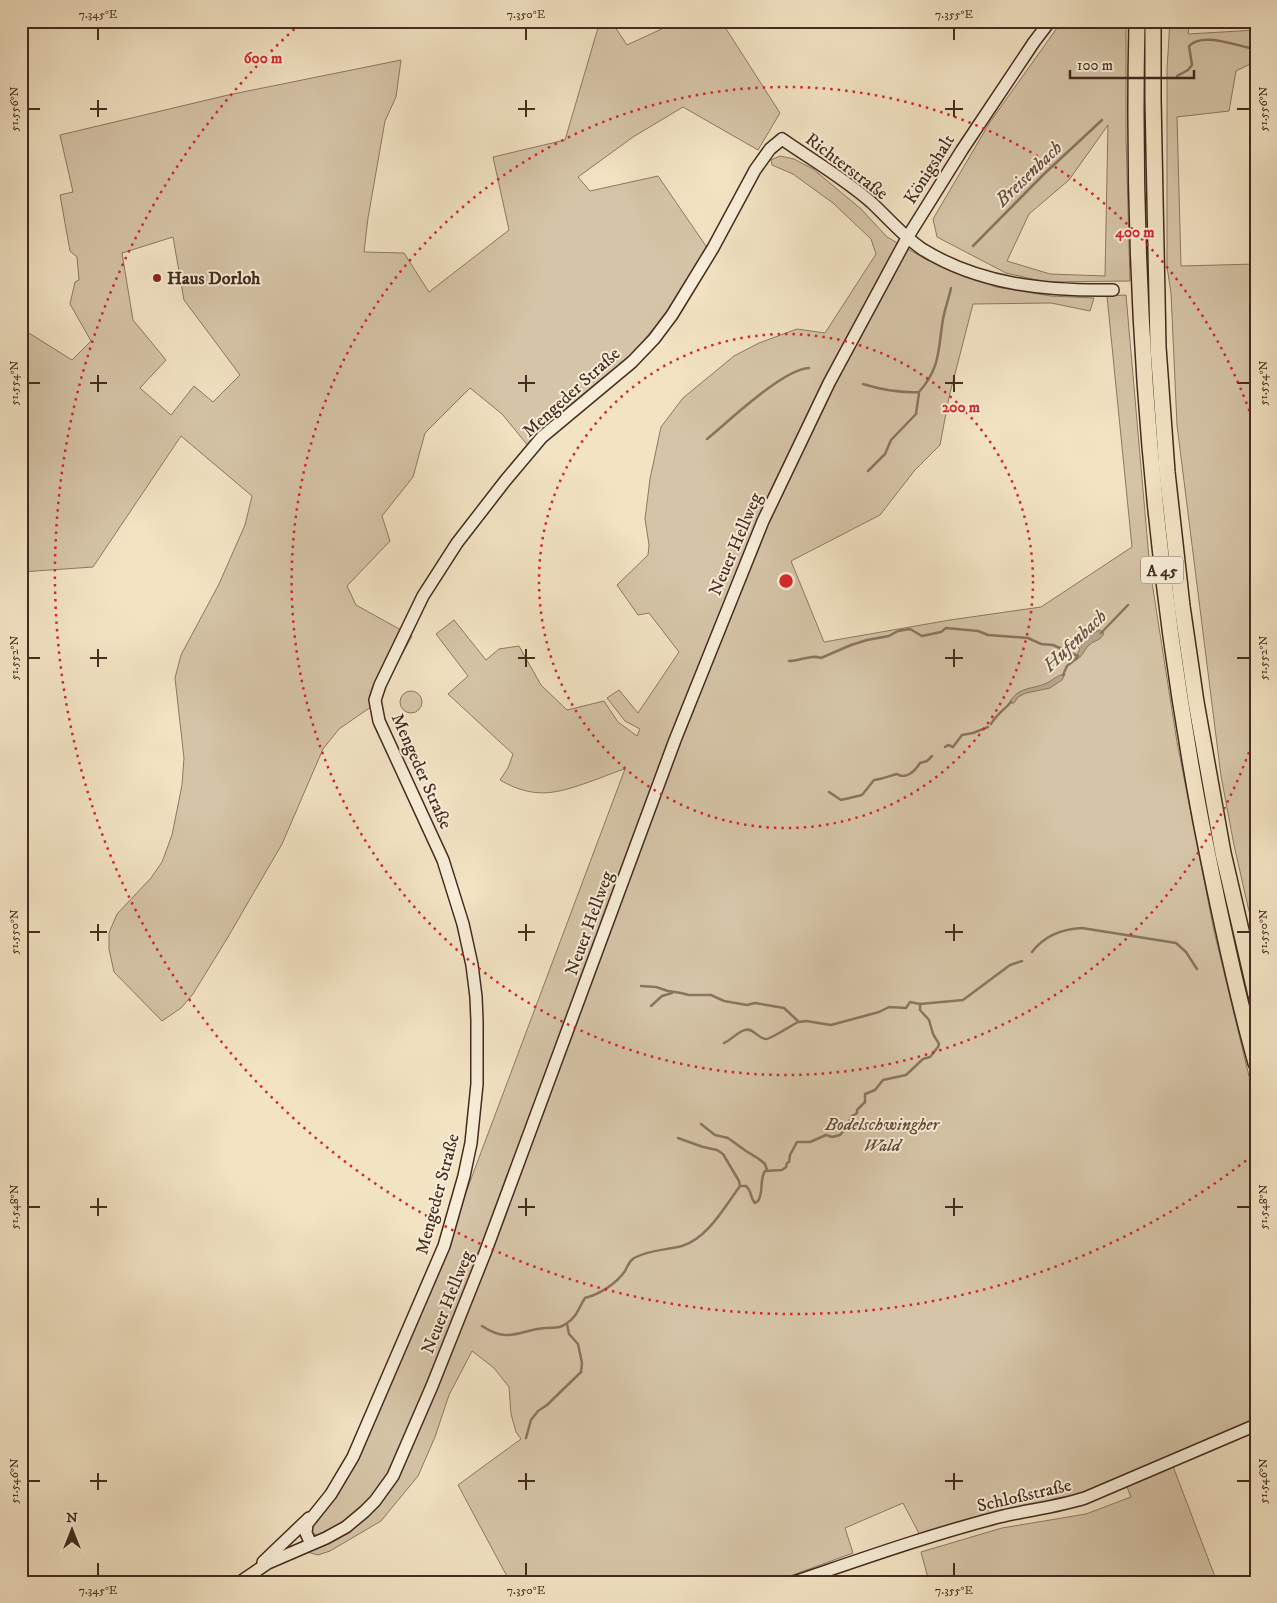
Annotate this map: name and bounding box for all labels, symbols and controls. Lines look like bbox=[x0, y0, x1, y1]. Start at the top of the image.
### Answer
text: 7.345°E bbox=[79, 7, 118, 22]
text: 7.350°E bbox=[507, 7, 546, 22]
text: 7.355°E bbox=[935, 7, 973, 22]
scale bar bbox=[1070, 48, 1193, 80]
text: 600 m bbox=[244, 49, 283, 68]
text: 100 m bbox=[1077, 56, 1113, 75]
text: 51.556°N bbox=[7, 86, 22, 131]
text: 51.556°N bbox=[1256, 86, 1271, 131]
street label: Richterstraße bbox=[801, 129, 892, 205]
street label: Königshalt bbox=[900, 130, 960, 209]
water label: Breisenbach bbox=[990, 136, 1068, 212]
text: 400 m bbox=[1114, 223, 1155, 242]
place label: Haus Dorloh bbox=[167, 268, 261, 290]
marker: Haus Dorloh bbox=[151, 272, 163, 284]
street label: Mengeder Straße bbox=[518, 343, 625, 442]
text: 51.554°N bbox=[7, 360, 22, 405]
text: 51.554°N bbox=[1256, 360, 1271, 405]
text: 200 m bbox=[942, 398, 981, 417]
street label: Neuer Hellweg bbox=[704, 490, 767, 599]
road number: A 45 bbox=[1141, 556, 1183, 584]
centre of rings bbox=[777, 572, 795, 590]
water label: Hufenbach bbox=[1038, 605, 1112, 678]
text: 51.552°N bbox=[7, 636, 22, 680]
text: 51.552°N bbox=[1256, 636, 1271, 680]
street label: Mengeder Straße bbox=[386, 710, 456, 833]
street label: Neuer Hellweg bbox=[561, 868, 619, 978]
text: 51.550°N bbox=[7, 909, 22, 955]
text: 51.550°N bbox=[1256, 909, 1271, 955]
park label: Bodelschwingher Wald bbox=[824, 1114, 940, 1157]
street label: Mengeder Straße bbox=[411, 1131, 465, 1257]
text: 51.548°N bbox=[7, 1184, 22, 1230]
text: 51.548°N bbox=[1256, 1184, 1271, 1230]
street label: Neuer Hellweg bbox=[417, 1247, 479, 1357]
text: 51.546°N bbox=[7, 1458, 22, 1504]
text: 51.546°N bbox=[1256, 1458, 1271, 1504]
street label: Schloßstraße bbox=[975, 1474, 1074, 1517]
north arrow bbox=[48, 1506, 98, 1556]
text: N bbox=[66, 1509, 78, 1527]
text: 7.345°E bbox=[79, 1583, 118, 1598]
text: 7.350°E bbox=[507, 1583, 546, 1598]
text: 7.355°E bbox=[935, 1583, 973, 1598]

